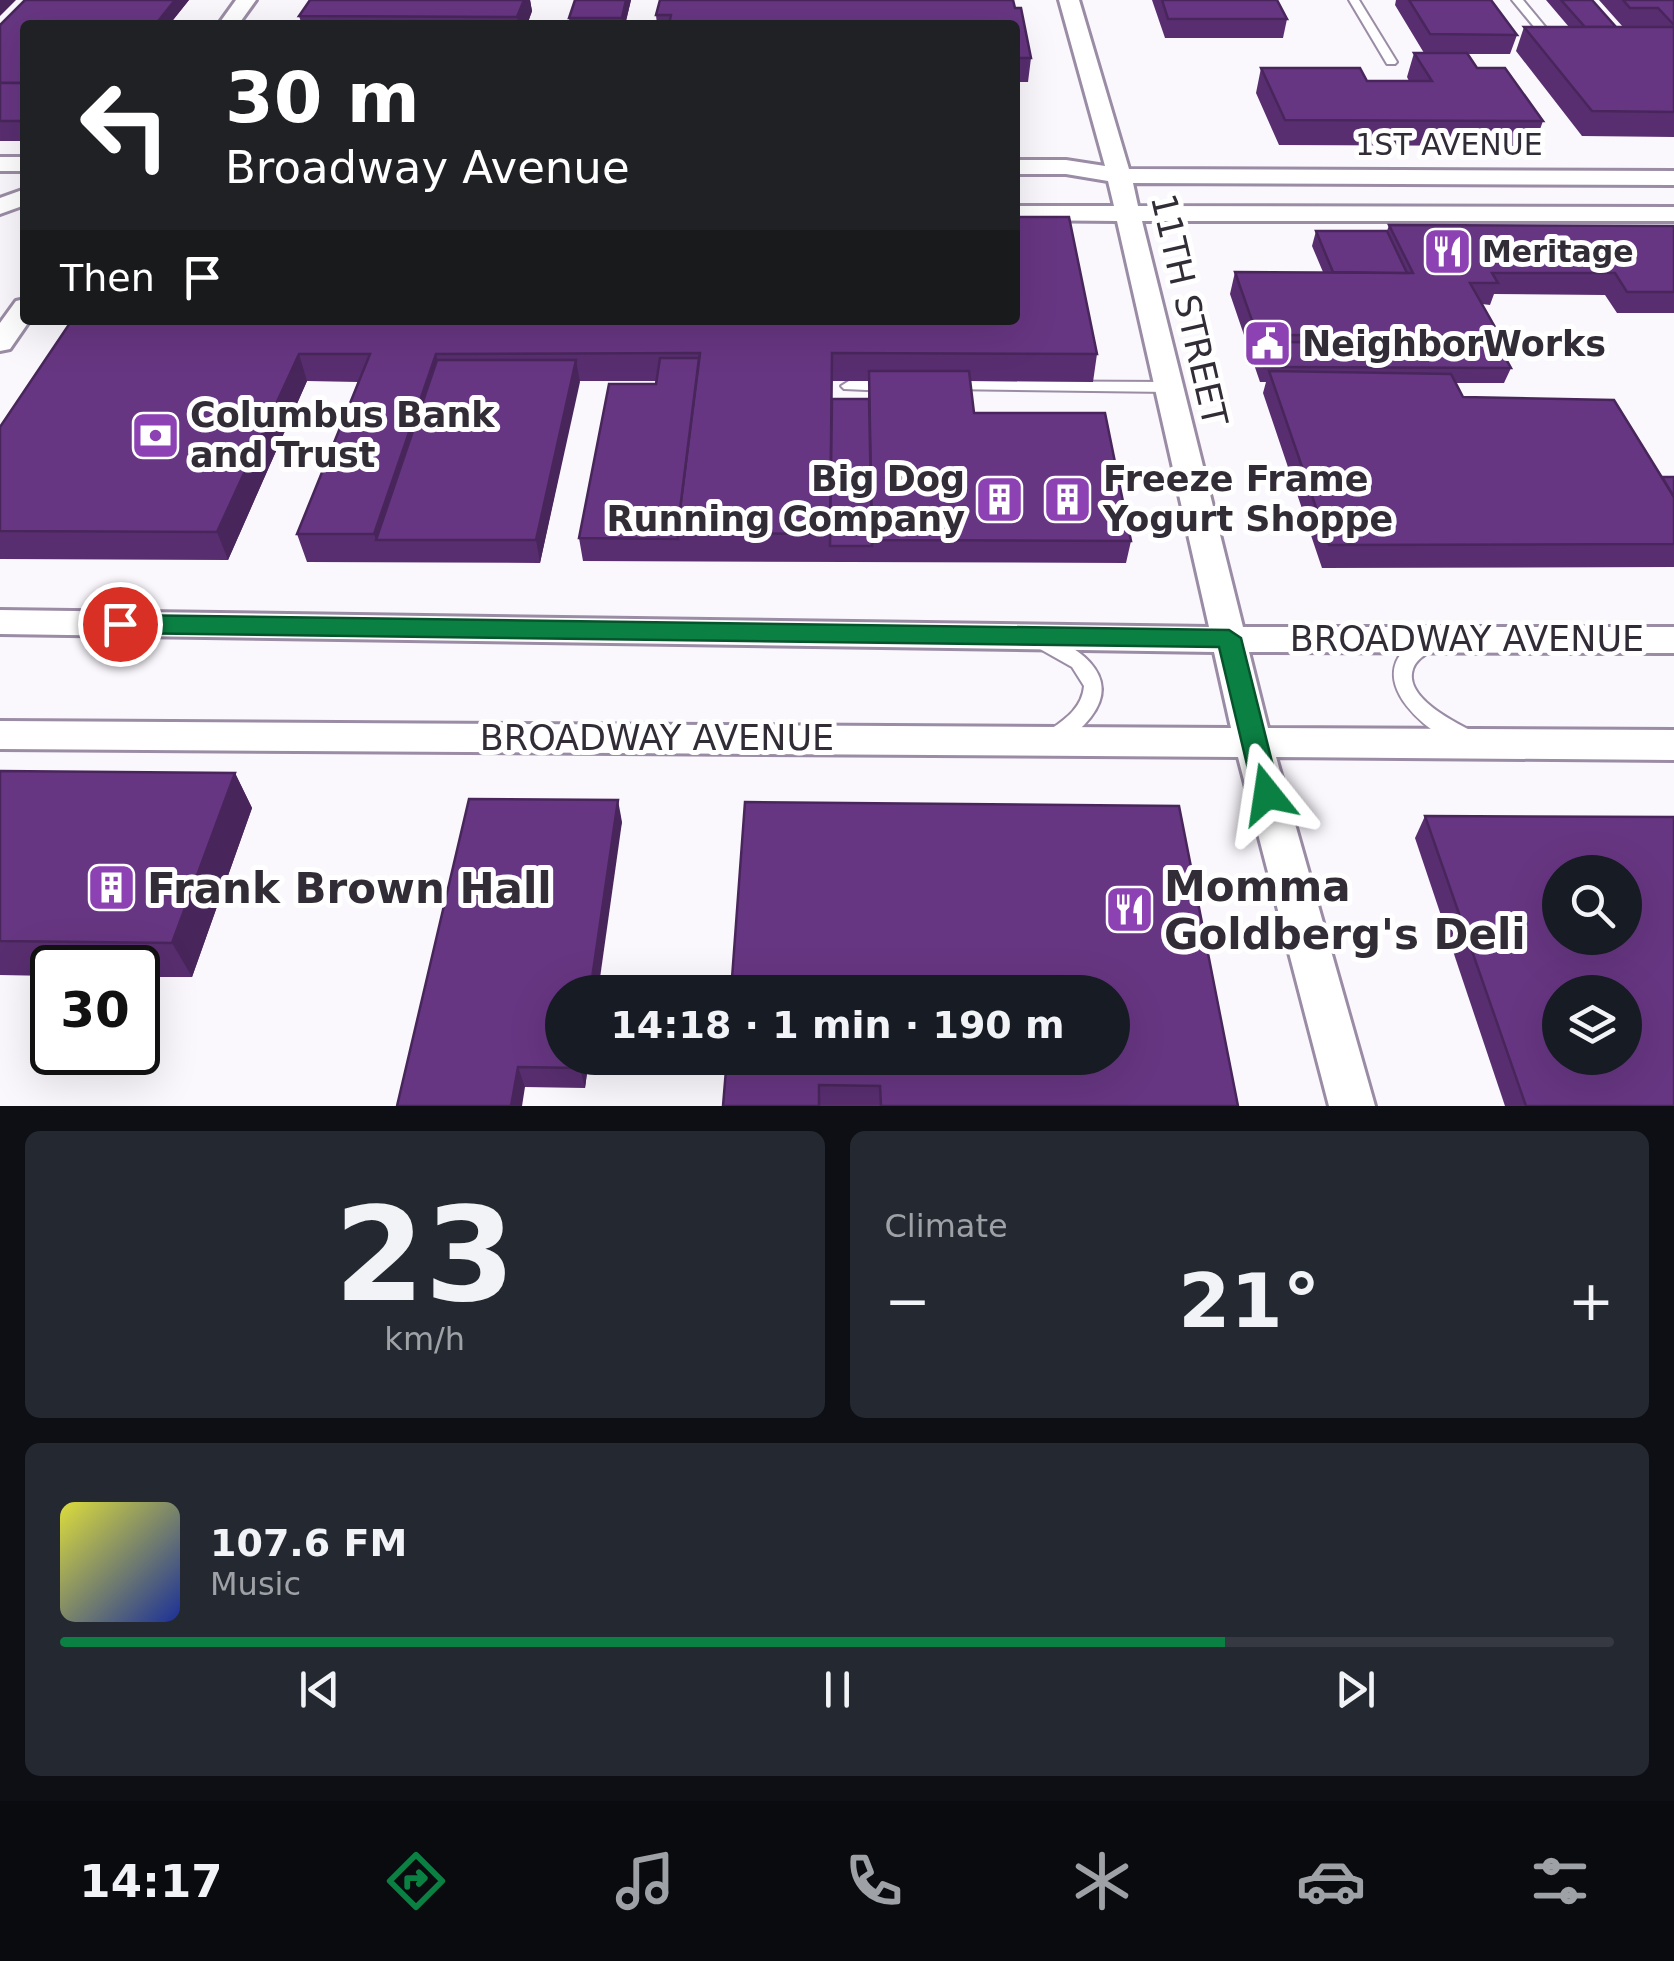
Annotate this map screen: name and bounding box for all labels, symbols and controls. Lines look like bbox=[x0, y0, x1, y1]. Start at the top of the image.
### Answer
text: 30 m bbox=[225, 57, 420, 139]
icon: left bbox=[60, 60, 190, 190]
street label: 1ST AVENUE bbox=[1355, 127, 1543, 162]
text: Broadway Avenue bbox=[225, 141, 630, 194]
street label: 11TH STREET bbox=[1143, 190, 1235, 431]
restaurant icon: Meritage bbox=[1421, 225, 1473, 277]
place label: Meritage bbox=[1482, 234, 1634, 269]
icon: arrive bbox=[175, 250, 230, 305]
text: Then bbox=[60, 256, 155, 300]
public building icon: NeighborWorks bbox=[1241, 318, 1293, 370]
place label: NeighborWorks bbox=[1302, 324, 1606, 364]
place label: Columbus Bank and Trust bbox=[190, 395, 495, 475]
bank icon: Columbus Bank and Trust bbox=[129, 409, 181, 461]
place label: Big Dog Running Company bbox=[607, 459, 965, 539]
place label: Freeze Frame Yogurt Shoppe bbox=[1102, 459, 1393, 539]
building icon: Big Dog Running Company bbox=[974, 473, 1026, 525]
building icon: Freeze Frame Yogurt Shoppe bbox=[1042, 473, 1094, 525]
pin bbox=[78, 582, 163, 667]
icon: arrive bbox=[93, 597, 148, 652]
street label: BROADWAY AVENUE bbox=[1290, 619, 1644, 659]
street label: BROADWAY AVENUE bbox=[480, 718, 834, 758]
position arrow bbox=[1215, 742, 1319, 846]
map controls bbox=[1542, 855, 1642, 1075]
button: search bbox=[1542, 855, 1642, 955]
building icon: Frank Brown Hall bbox=[86, 862, 138, 914]
place label: Momma Goldberg's Deli bbox=[1164, 862, 1526, 959]
place label: Frank Brown Hall bbox=[147, 864, 552, 913]
restaurant icon: Momma Goldberg's Deli bbox=[1103, 884, 1155, 936]
speed limit sign: 30 bbox=[30, 945, 160, 1075]
button: layers bbox=[1542, 975, 1642, 1075]
text: 14:18 · 1 min · 190 m bbox=[610, 1003, 1065, 1047]
text: 23 bbox=[334, 1179, 515, 1331]
text: Climate bbox=[885, 1207, 1008, 1245]
text: 21° bbox=[1178, 1257, 1320, 1345]
text: − bbox=[885, 1269, 931, 1333]
text: + bbox=[1568, 1269, 1614, 1333]
text: km/h bbox=[384, 1320, 465, 1358]
text: 107.6 FM bbox=[210, 1521, 407, 1565]
text: Music bbox=[210, 1565, 301, 1603]
icon: previous bbox=[292, 1662, 347, 1717]
icon: pause bbox=[810, 1662, 865, 1717]
icon: next bbox=[1328, 1662, 1383, 1717]
icon: directions bbox=[381, 1846, 451, 1916]
icon: music bbox=[610, 1846, 680, 1916]
icon: phone bbox=[839, 1846, 909, 1916]
icon: climate bbox=[1067, 1846, 1137, 1916]
icon: car bbox=[1296, 1846, 1366, 1916]
icon: filters bbox=[1525, 1846, 1595, 1916]
text: 14:17 bbox=[79, 1855, 223, 1908]

